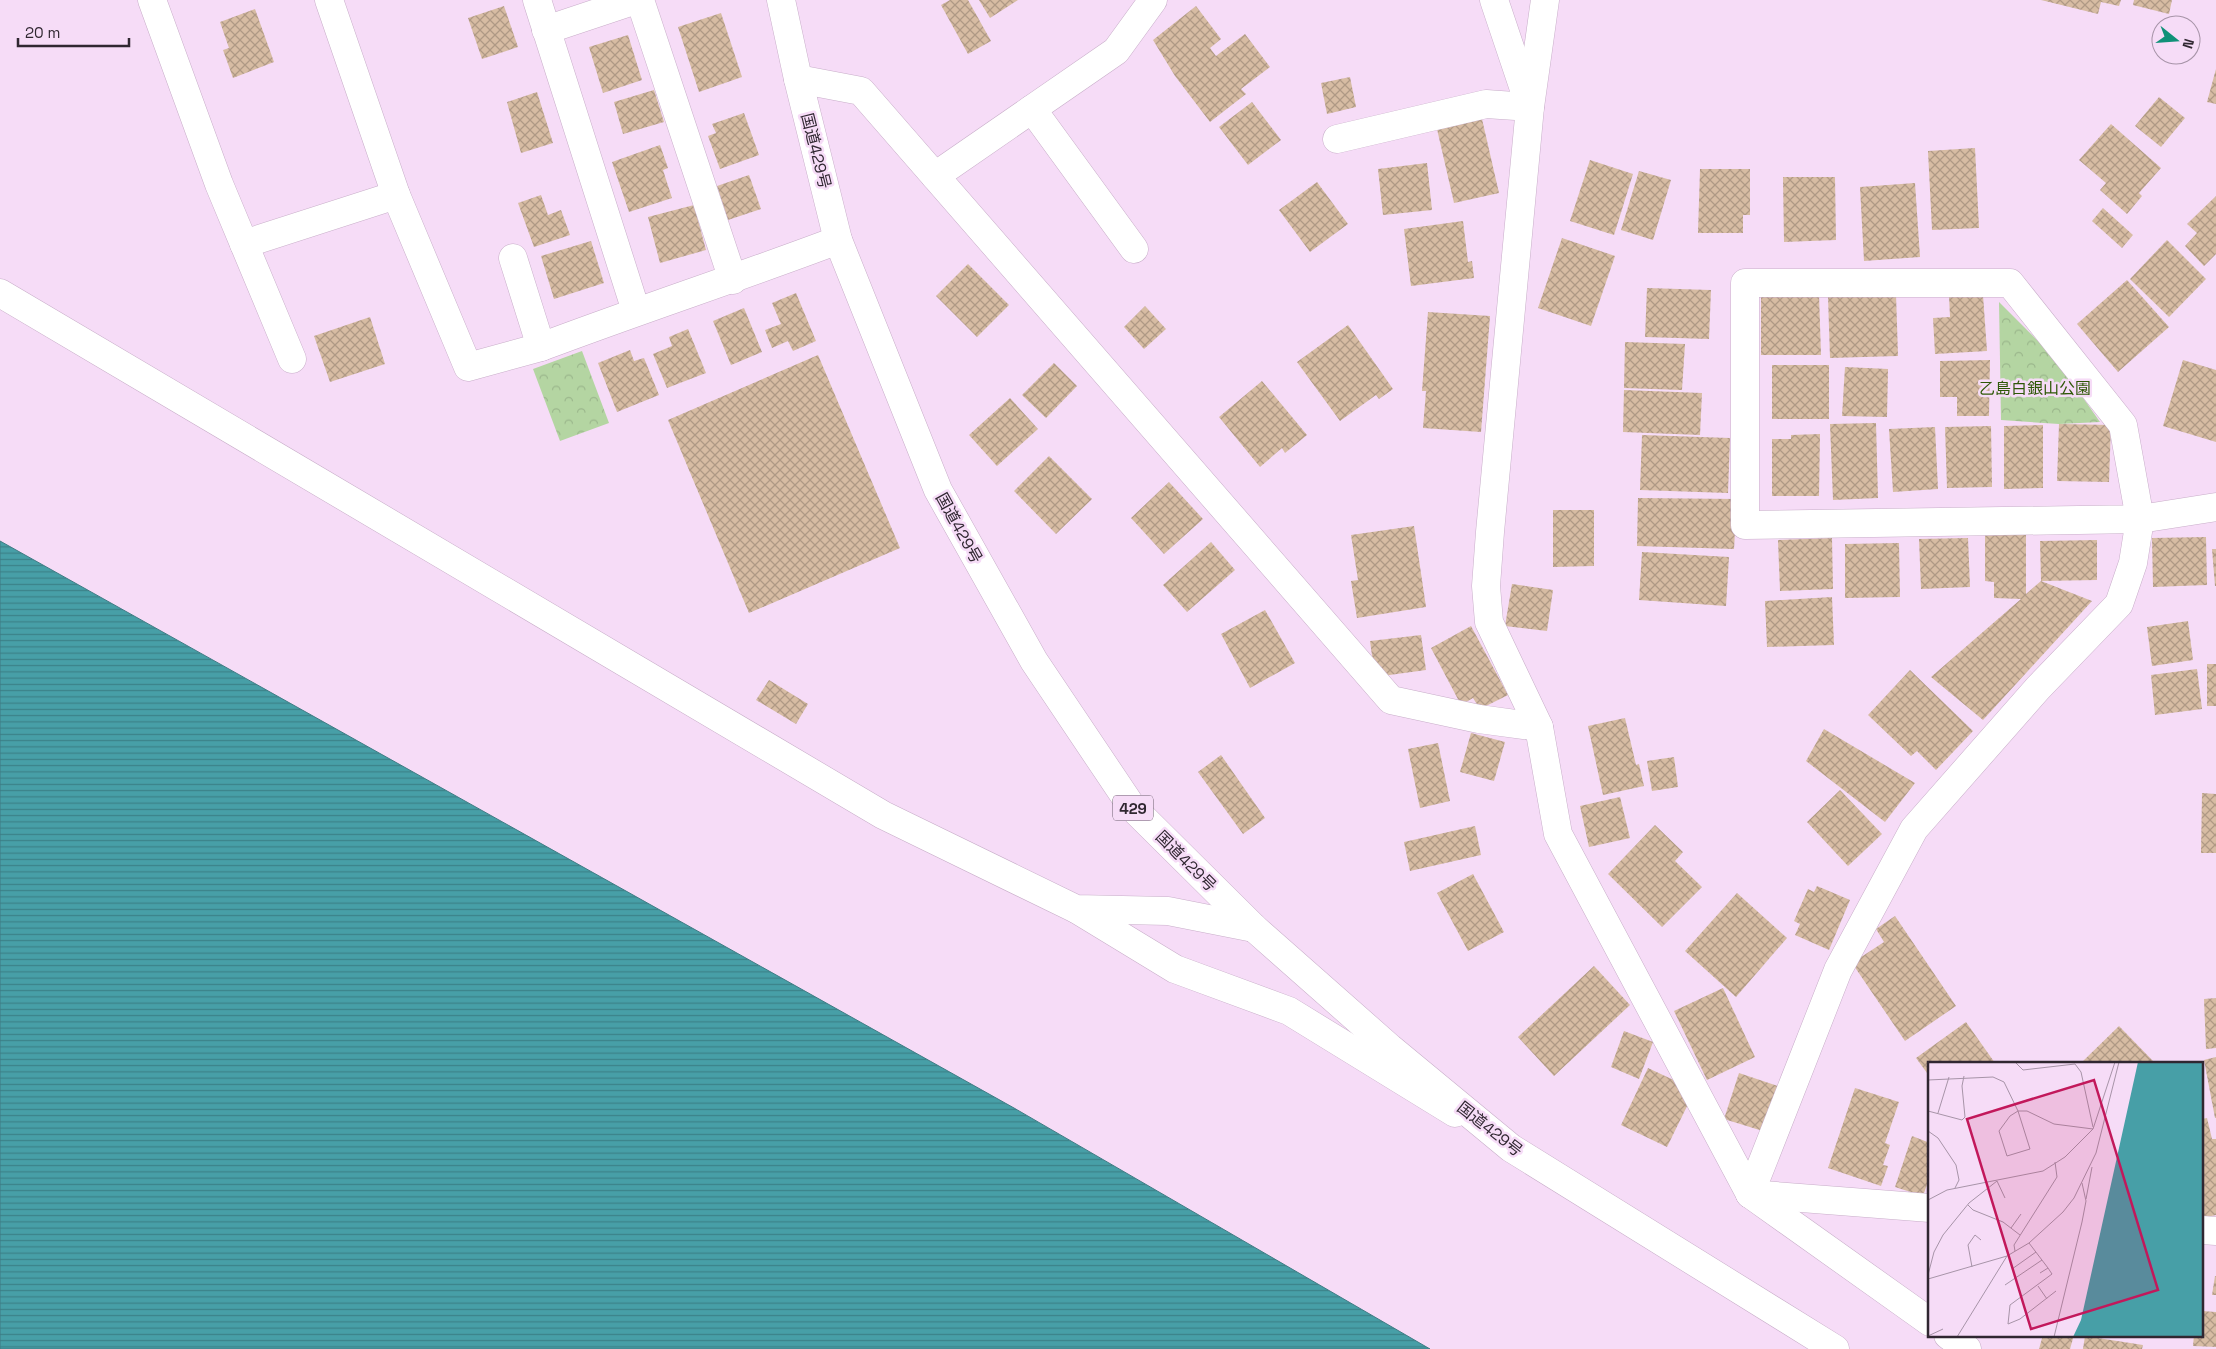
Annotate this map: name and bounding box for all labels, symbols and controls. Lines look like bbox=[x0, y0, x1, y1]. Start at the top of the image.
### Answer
scale bar bbox=[18, 15, 129, 47]
north arrow bbox=[2151, 15, 2201, 65]
text: 20 m bbox=[25, 23, 60, 42]
text: N bbox=[2178, 37, 2198, 51]
street label: 国道429号 bbox=[796, 111, 836, 191]
park label: 乙島白銀山公園 bbox=[1979, 378, 2091, 399]
street label: 国道429号 bbox=[931, 489, 987, 567]
road number: 429 bbox=[1113, 796, 1153, 820]
street label: 国道429号 bbox=[1151, 826, 1221, 896]
inset map bbox=[1928, 1062, 2204, 1336]
street label: 国道429号 bbox=[1453, 1097, 1527, 1161]

